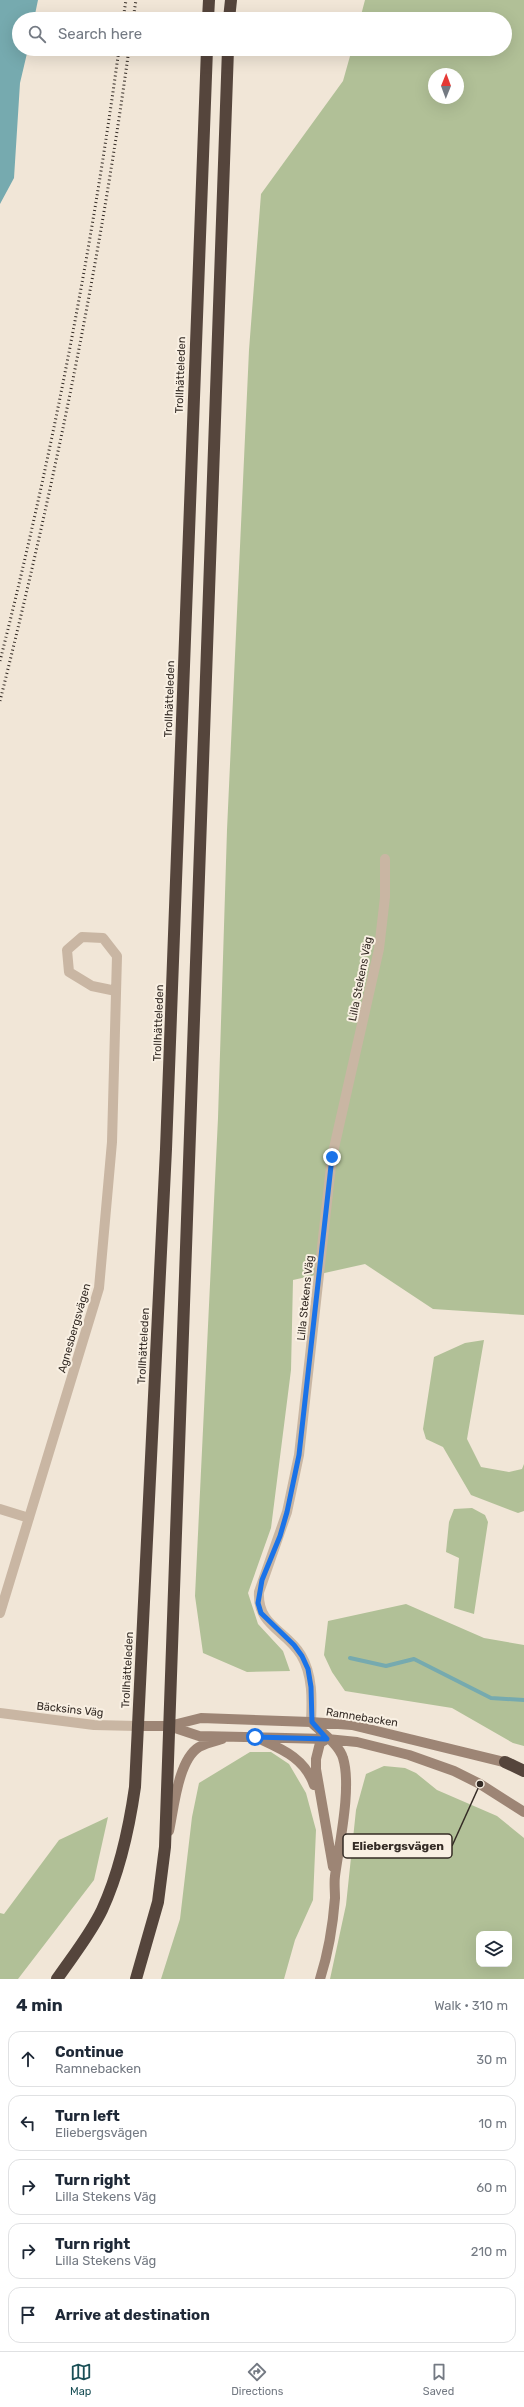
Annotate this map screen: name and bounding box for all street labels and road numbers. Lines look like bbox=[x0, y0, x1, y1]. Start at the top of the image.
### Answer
street label: Trollhätteleden bbox=[173, 336, 188, 414]
street label: Trollhätteleden bbox=[162, 660, 177, 738]
street label: Lilla Stekens Väg bbox=[346, 936, 375, 1022]
street label: Trollhätteleden bbox=[151, 984, 166, 1062]
street label: Lilla Stekens Väg bbox=[295, 1255, 316, 1341]
street label: Agnesbergsvägen bbox=[55, 1282, 93, 1374]
street label: Trollhätteleden bbox=[135, 1307, 152, 1385]
street label: Trollhätteleden bbox=[119, 1631, 136, 1709]
street label: Bäcksins Väg bbox=[36, 1700, 104, 1719]
street label: Ramnebacken bbox=[325, 1705, 399, 1730]

